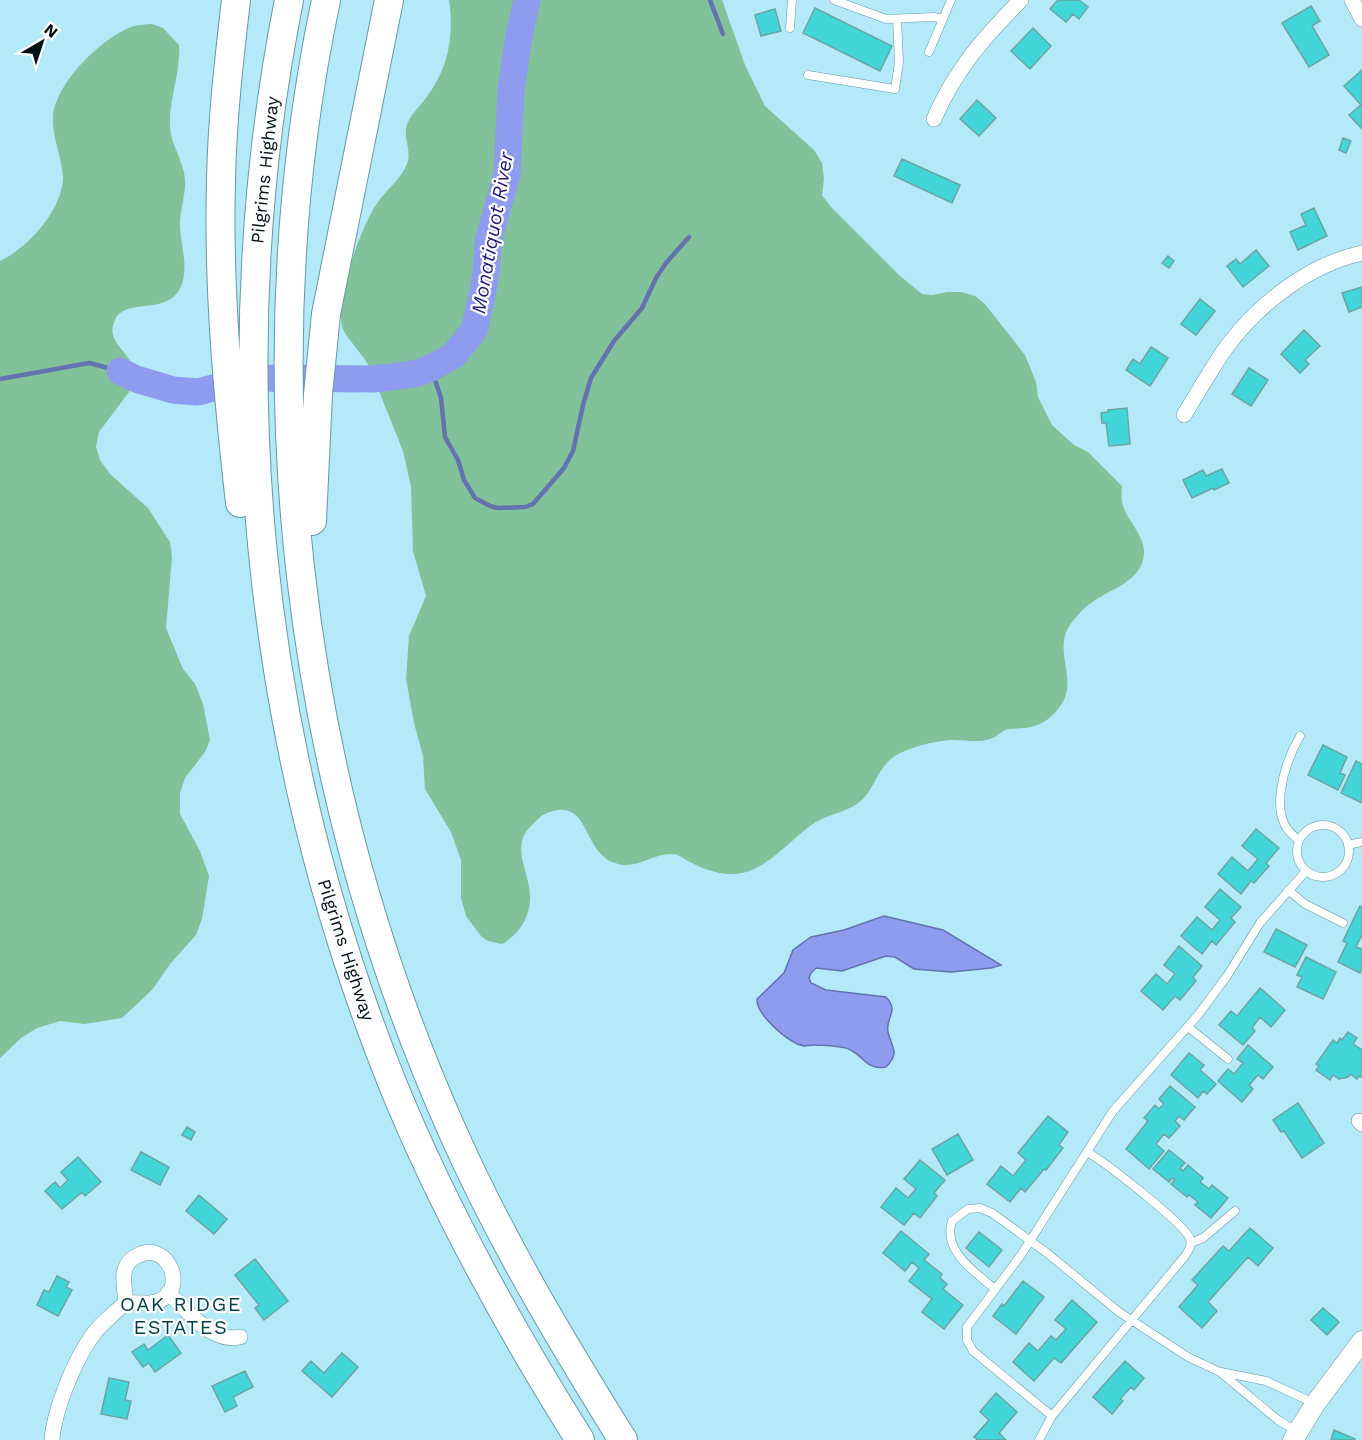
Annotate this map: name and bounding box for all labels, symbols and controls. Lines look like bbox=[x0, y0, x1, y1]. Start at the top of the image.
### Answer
north arrow bbox=[12, 12, 72, 72]
text: N bbox=[41, 20, 62, 42]
street label: Pilgrims Highway bbox=[246, 94, 283, 245]
water label: Monatiquot River bbox=[466, 149, 518, 316]
street label: Pilgrims Highway bbox=[314, 876, 380, 1024]
district label: OAK RIDGE ESTATES bbox=[120, 1292, 242, 1339]

